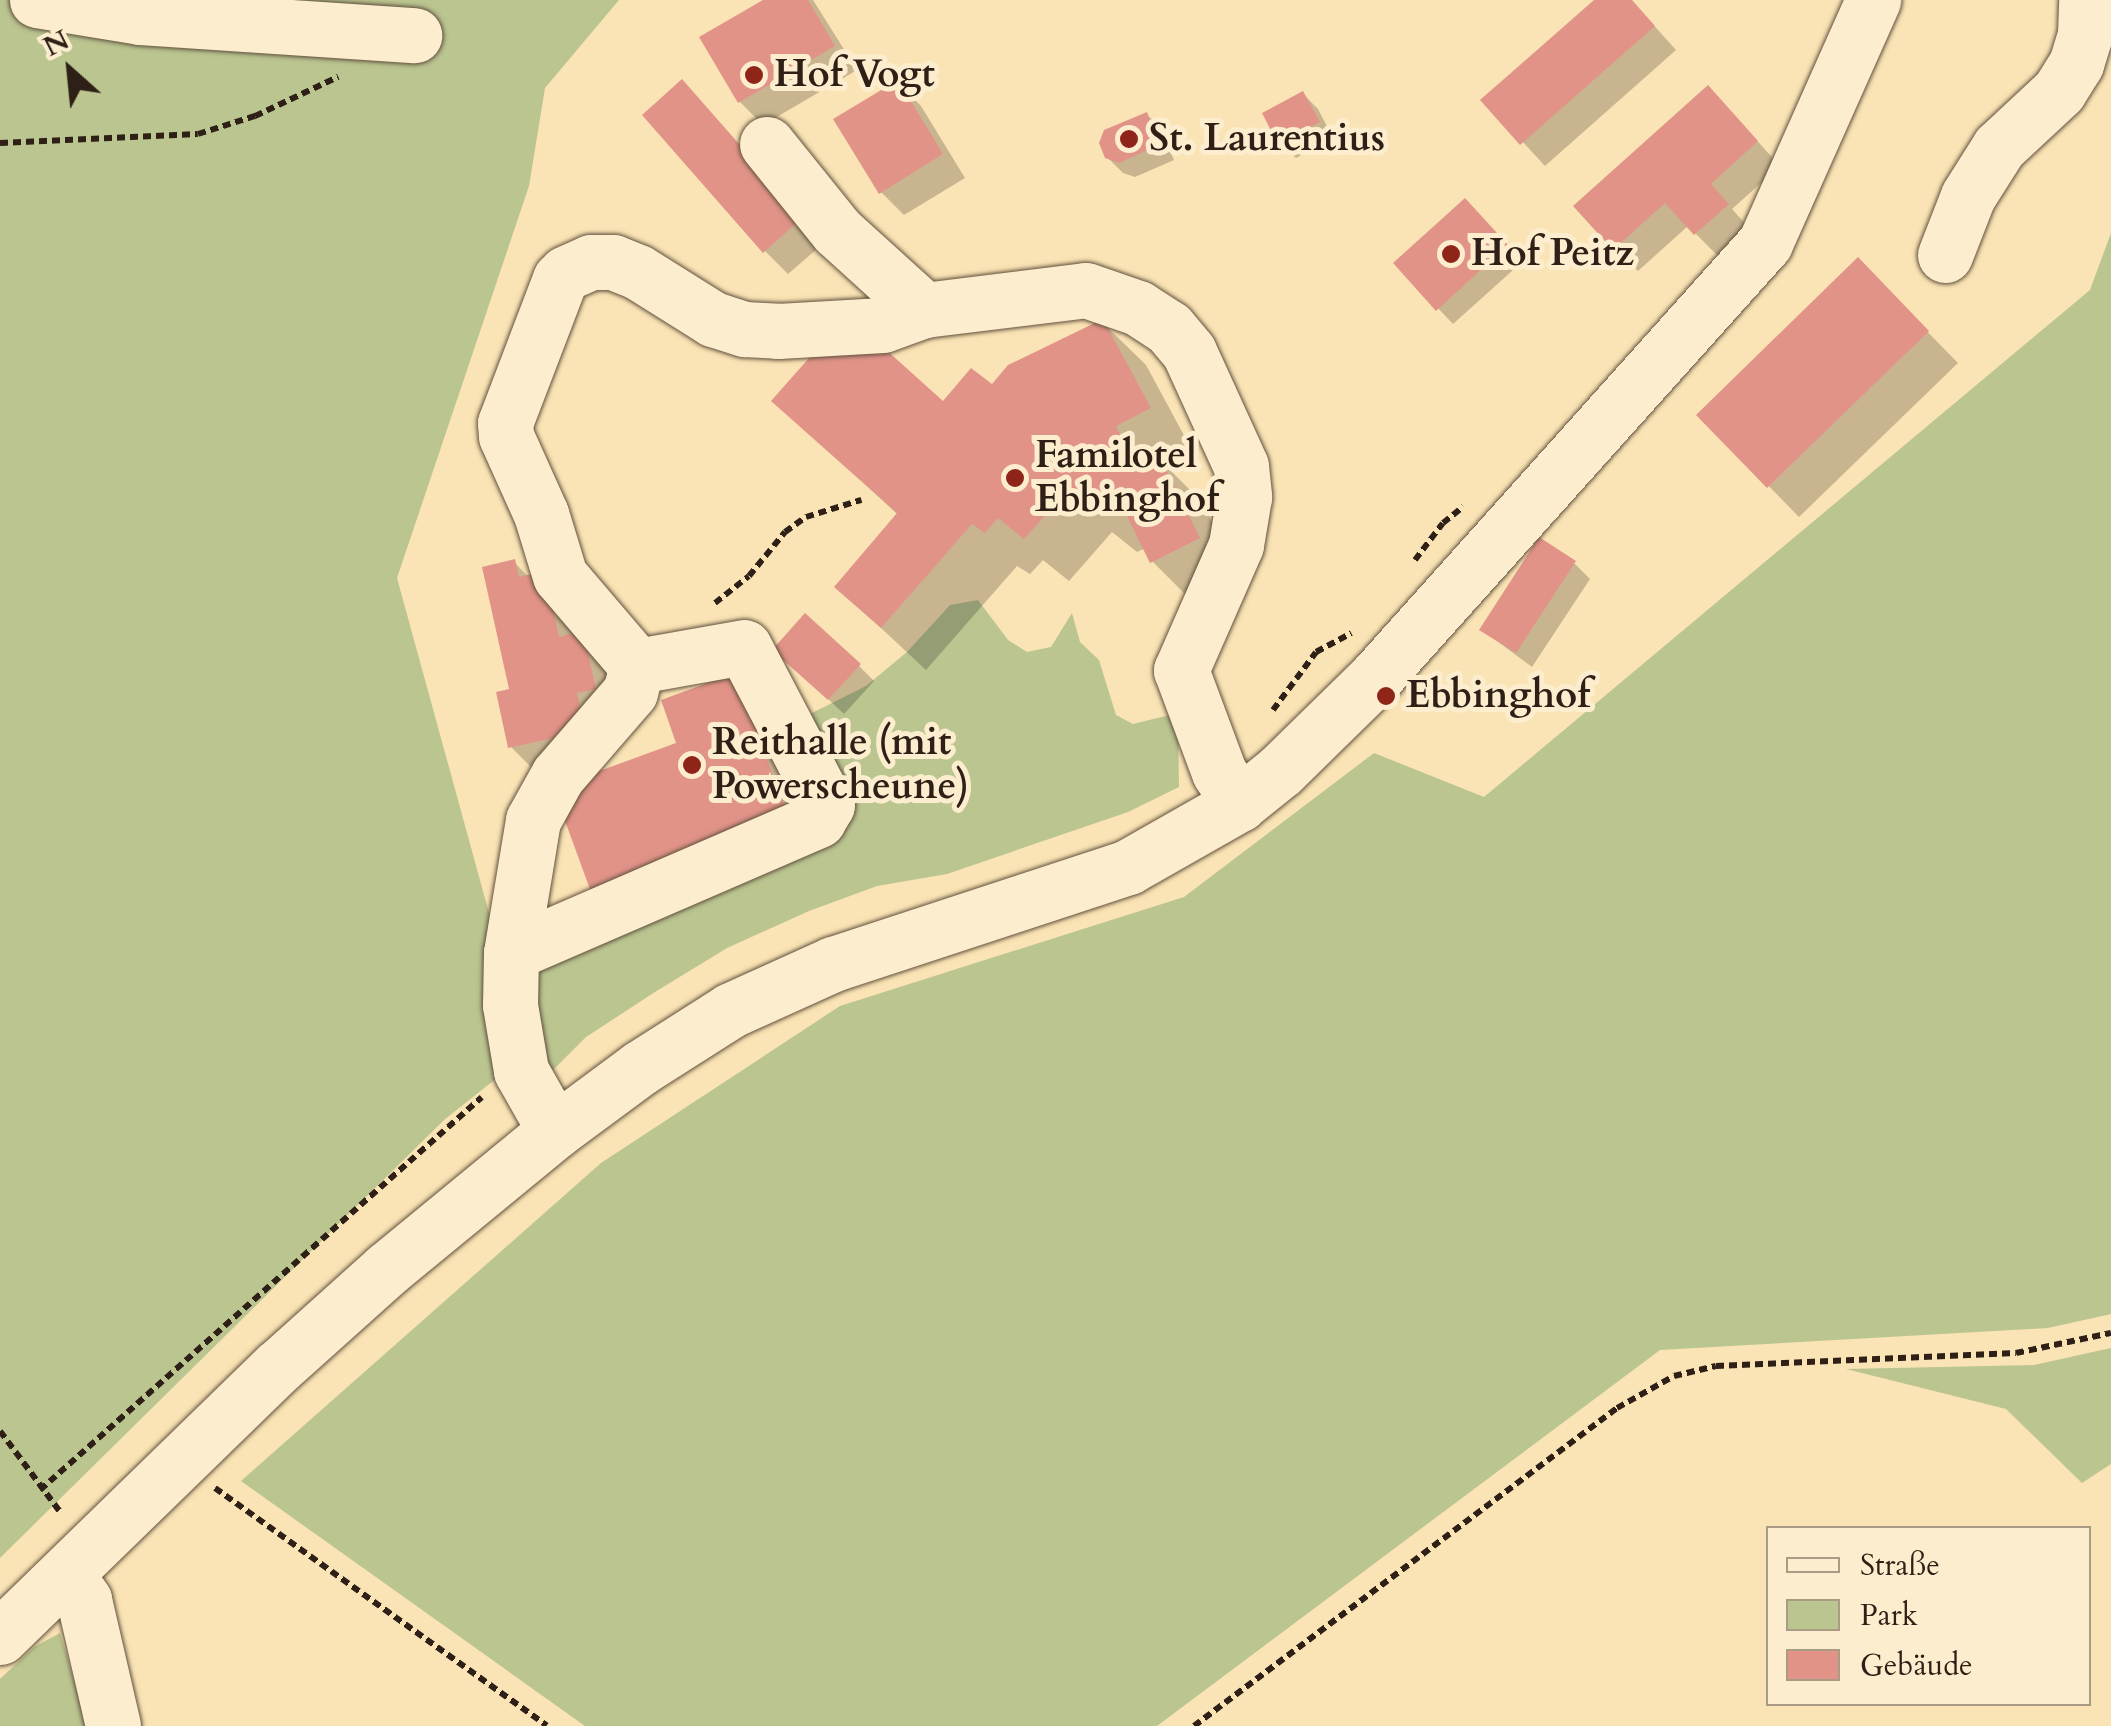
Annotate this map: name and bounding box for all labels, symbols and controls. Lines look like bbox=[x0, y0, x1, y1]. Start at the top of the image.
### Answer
north arrow bbox=[20, 20, 120, 120]
text: N bbox=[37, 21, 76, 66]
place label: Hof Vogt bbox=[774, 52, 935, 98]
marker: Hof Vogt bbox=[743, 64, 765, 86]
place label: St. Laurentius bbox=[1149, 116, 1385, 162]
marker: St. Laurentius bbox=[1118, 128, 1140, 150]
place label: Hof Peitz bbox=[1471, 231, 1634, 277]
marker: Hof Peitz bbox=[1440, 243, 1462, 265]
place label: Familotel Ebbinghof bbox=[1035, 433, 1219, 522]
marker: Familotel Ebbinghof bbox=[1004, 467, 1026, 489]
place label: Ebbinghof bbox=[1406, 673, 1590, 719]
marker: Ebbinghof bbox=[1375, 685, 1397, 707]
place label: Reithalle (mit Powerscheune) bbox=[712, 720, 969, 809]
marker: Reithalle (mit Powerscheune) bbox=[681, 754, 703, 776]
legend bbox=[1766, 1526, 2091, 1706]
text: Straße bbox=[1860, 1545, 1940, 1586]
text: Park bbox=[1860, 1595, 1918, 1636]
text: Gebäude bbox=[1860, 1645, 1973, 1686]

